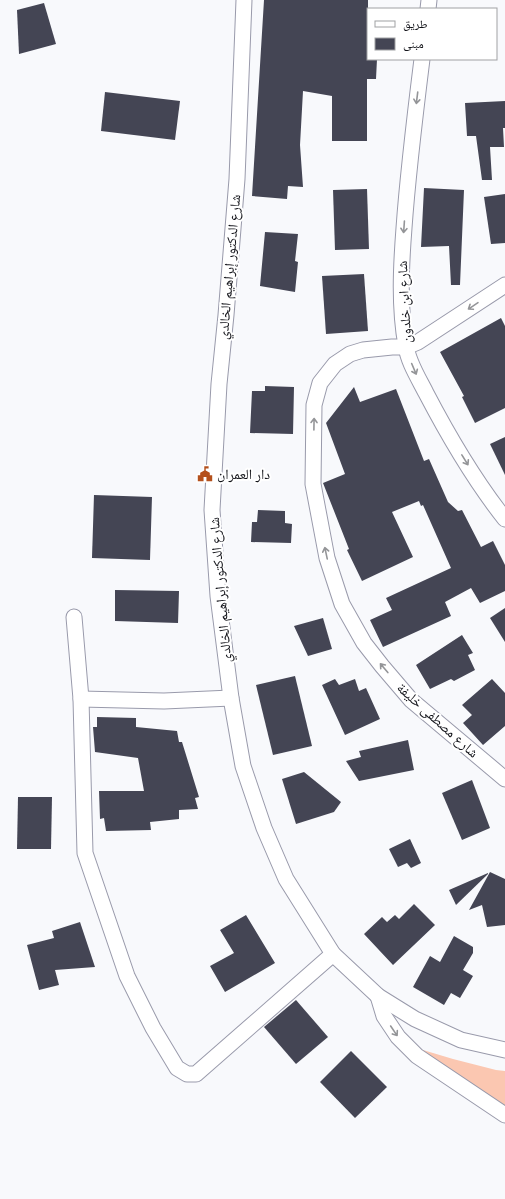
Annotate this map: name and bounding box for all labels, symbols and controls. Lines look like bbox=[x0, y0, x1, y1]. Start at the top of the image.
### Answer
legend bbox=[367, 8, 497, 60]
text: طريق bbox=[403, 17, 428, 31]
text: مبنى bbox=[403, 37, 424, 51]
one-way arrow bbox=[414, 91, 421, 104]
street label: شارع الدكتور إبراهيم الخالدي bbox=[215, 194, 247, 341]
one-way arrow bbox=[400, 220, 407, 233]
street label: شارع ابن خلدون bbox=[394, 260, 416, 344]
one-way arrow bbox=[467, 302, 478, 310]
one-way arrow bbox=[411, 363, 419, 375]
one-way arrow bbox=[310, 418, 318, 431]
one-way arrow bbox=[461, 454, 469, 466]
public building icon: دار العمران bbox=[196, 465, 214, 483]
place label: دار العمران bbox=[217, 466, 270, 483]
street label: شارع الدكتور إبراهيم الخالدي bbox=[206, 516, 238, 663]
one-way arrow bbox=[322, 547, 330, 560]
one-way arrow bbox=[379, 663, 388, 673]
street label: شارع مصطفى خليفة bbox=[393, 679, 482, 762]
one-way arrow bbox=[390, 1025, 398, 1036]

